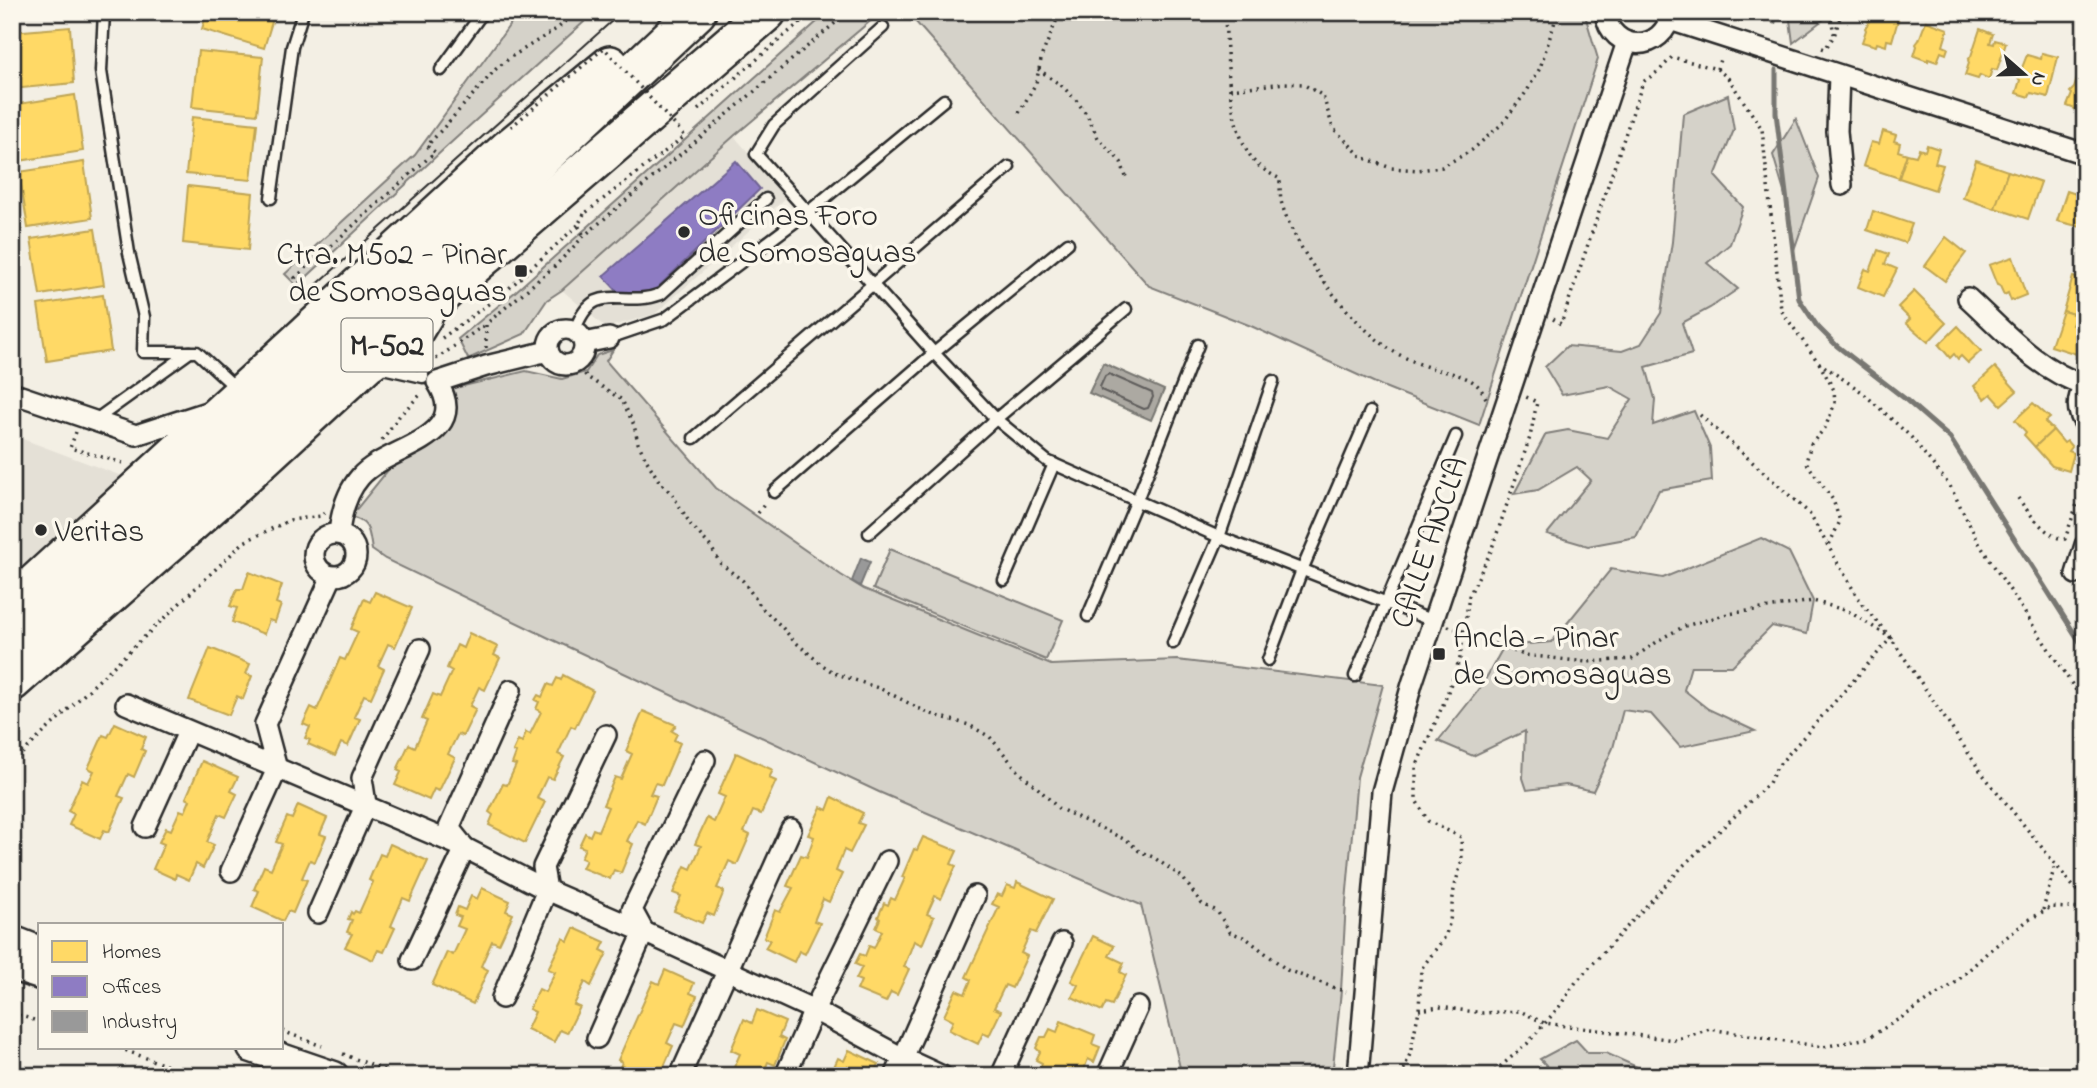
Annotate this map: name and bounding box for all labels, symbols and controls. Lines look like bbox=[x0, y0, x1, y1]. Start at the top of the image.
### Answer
north arrow bbox=[1988, 38, 2058, 108]
text: N bbox=[2023, 68, 2053, 90]
place label: Oficinas Foro de Somosaguas bbox=[698, 194, 917, 278]
marker: Oficinas Foro de Somosaguas bbox=[676, 224, 692, 240]
place label: Ctra. M502 - Pinar de Somosaguas bbox=[276, 233, 507, 317]
marker: Ctra. M502 - Pinar de Somosaguas bbox=[513, 263, 529, 279]
road number: M-502 bbox=[342, 318, 432, 372]
street label: CALLE ANCLA bbox=[1380, 451, 1483, 635]
place label: Veritas bbox=[54, 510, 144, 557]
marker: Veritas bbox=[33, 522, 49, 538]
place label: Ancla - Pinar de Somosaguas bbox=[1453, 616, 1672, 700]
marker: Ancla - Pinar de Somosaguas bbox=[1431, 646, 1447, 662]
legend bbox=[38, 923, 284, 1050]
text: Homes bbox=[102, 938, 162, 968]
text: Offices bbox=[102, 973, 161, 1003]
text: Industry bbox=[102, 1008, 177, 1040]

